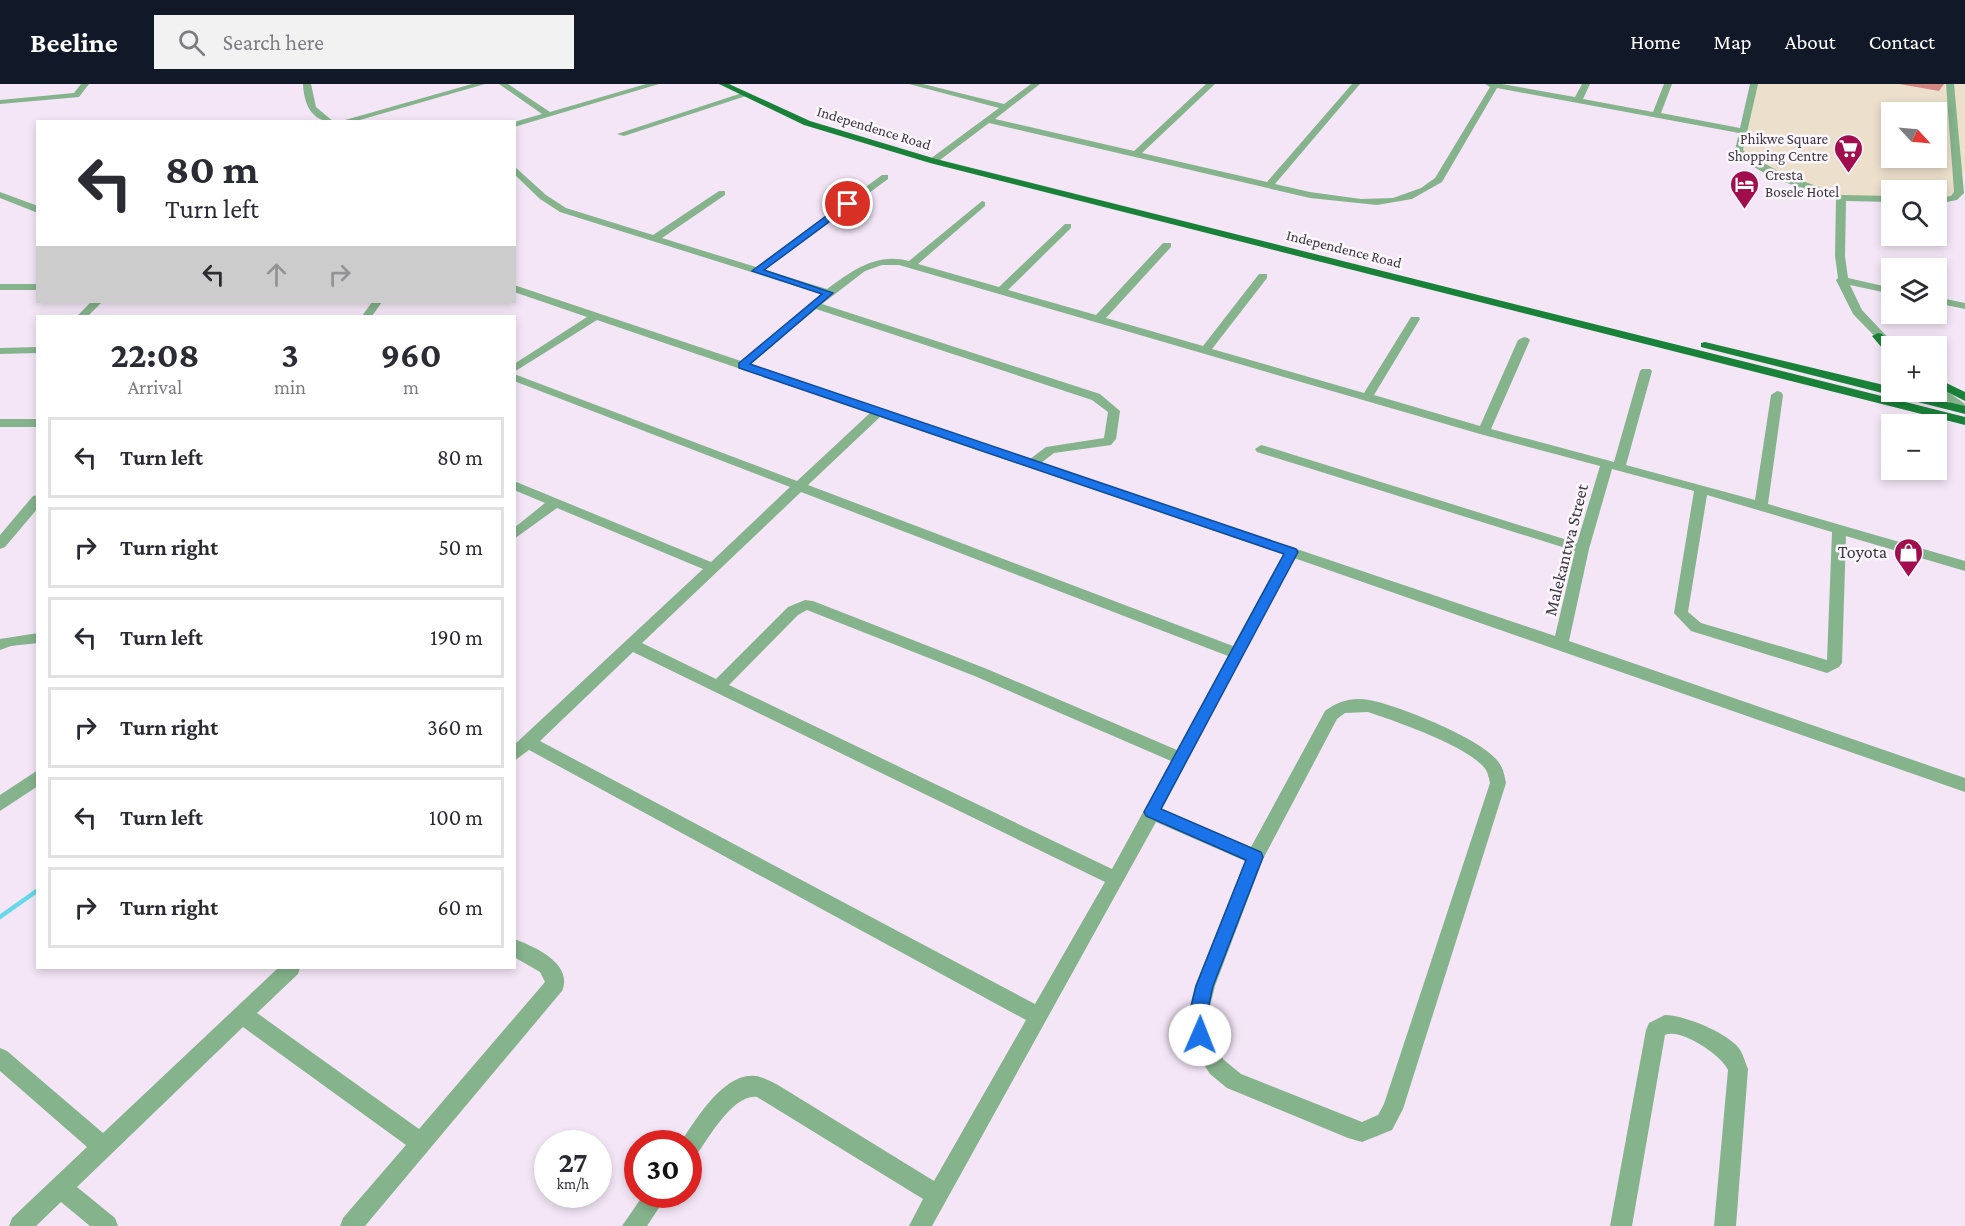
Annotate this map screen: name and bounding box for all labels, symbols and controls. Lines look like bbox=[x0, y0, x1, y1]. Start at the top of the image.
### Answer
search box bbox=[154, 15, 574, 69]
icon: search bbox=[175, 26, 208, 59]
text: Beeline bbox=[30, 27, 118, 58]
text: Search here bbox=[223, 30, 324, 55]
text: Home bbox=[1630, 30, 1680, 54]
text: Map bbox=[1713, 30, 1752, 54]
text: About bbox=[1785, 30, 1836, 54]
text: Contact bbox=[1869, 30, 1935, 54]
north arrow bbox=[1881, 102, 1947, 168]
map controls bbox=[1881, 102, 1947, 480]
street label: Independence Road bbox=[815, 103, 933, 154]
place label: Phikwe Square Shopping Centre bbox=[1728, 131, 1828, 165]
supermarket icon: Phikwe Square Shopping Centre bbox=[1833, 132, 1865, 174]
icon: left bbox=[66, 144, 144, 222]
text: 80 m bbox=[165, 145, 259, 192]
place label: Cresta Bosele Hotel bbox=[1765, 167, 1839, 200]
hotel icon: Cresta Bosele Hotel bbox=[1728, 168, 1760, 210]
pin bbox=[822, 178, 873, 229]
button: search bbox=[1881, 180, 1947, 246]
icon: arrive bbox=[831, 187, 864, 220]
text: Turn left bbox=[165, 194, 259, 224]
street label: Independence Road bbox=[1285, 227, 1403, 272]
icon: left bbox=[197, 258, 230, 291]
icon: ahead bbox=[260, 258, 293, 291]
icon: right bbox=[323, 258, 356, 291]
button: layers bbox=[1881, 258, 1947, 324]
text: 22:08 bbox=[110, 335, 199, 375]
text: 3 bbox=[281, 335, 299, 375]
text: 960 bbox=[380, 335, 442, 375]
button: + bbox=[1881, 336, 1947, 402]
text: Arrival bbox=[128, 376, 182, 398]
text: min bbox=[274, 376, 306, 398]
text: m bbox=[403, 376, 419, 398]
button: − bbox=[1881, 414, 1947, 480]
icon: left bbox=[69, 441, 102, 474]
text: Turn left bbox=[120, 445, 203, 470]
text: 80 m bbox=[437, 445, 483, 470]
street label: Malekantwa Street bbox=[1540, 481, 1592, 618]
icon: right bbox=[69, 531, 102, 564]
text: Turn right bbox=[120, 535, 218, 560]
text: 50 m bbox=[438, 535, 483, 560]
shop icon: Toyota bbox=[1892, 536, 1924, 578]
place label: Toyota bbox=[1838, 542, 1887, 562]
icon: left bbox=[69, 621, 102, 654]
text: Turn left bbox=[120, 625, 203, 650]
text: 190 m bbox=[430, 625, 483, 650]
icon: right bbox=[69, 711, 102, 744]
text: Turn right bbox=[120, 715, 218, 740]
text: 360 m bbox=[427, 715, 483, 740]
icon: left bbox=[69, 801, 102, 834]
text: Turn left bbox=[120, 805, 203, 830]
text: 100 m bbox=[429, 805, 483, 830]
icon: right bbox=[69, 891, 102, 924]
text: Turn right bbox=[120, 895, 218, 920]
text: 60 m bbox=[438, 895, 483, 920]
position arrow bbox=[1168, 1003, 1232, 1067]
speed limit sign: 30 bbox=[624, 1130, 702, 1208]
text: 27 bbox=[558, 1145, 588, 1178]
text: km/h bbox=[557, 1176, 589, 1192]

